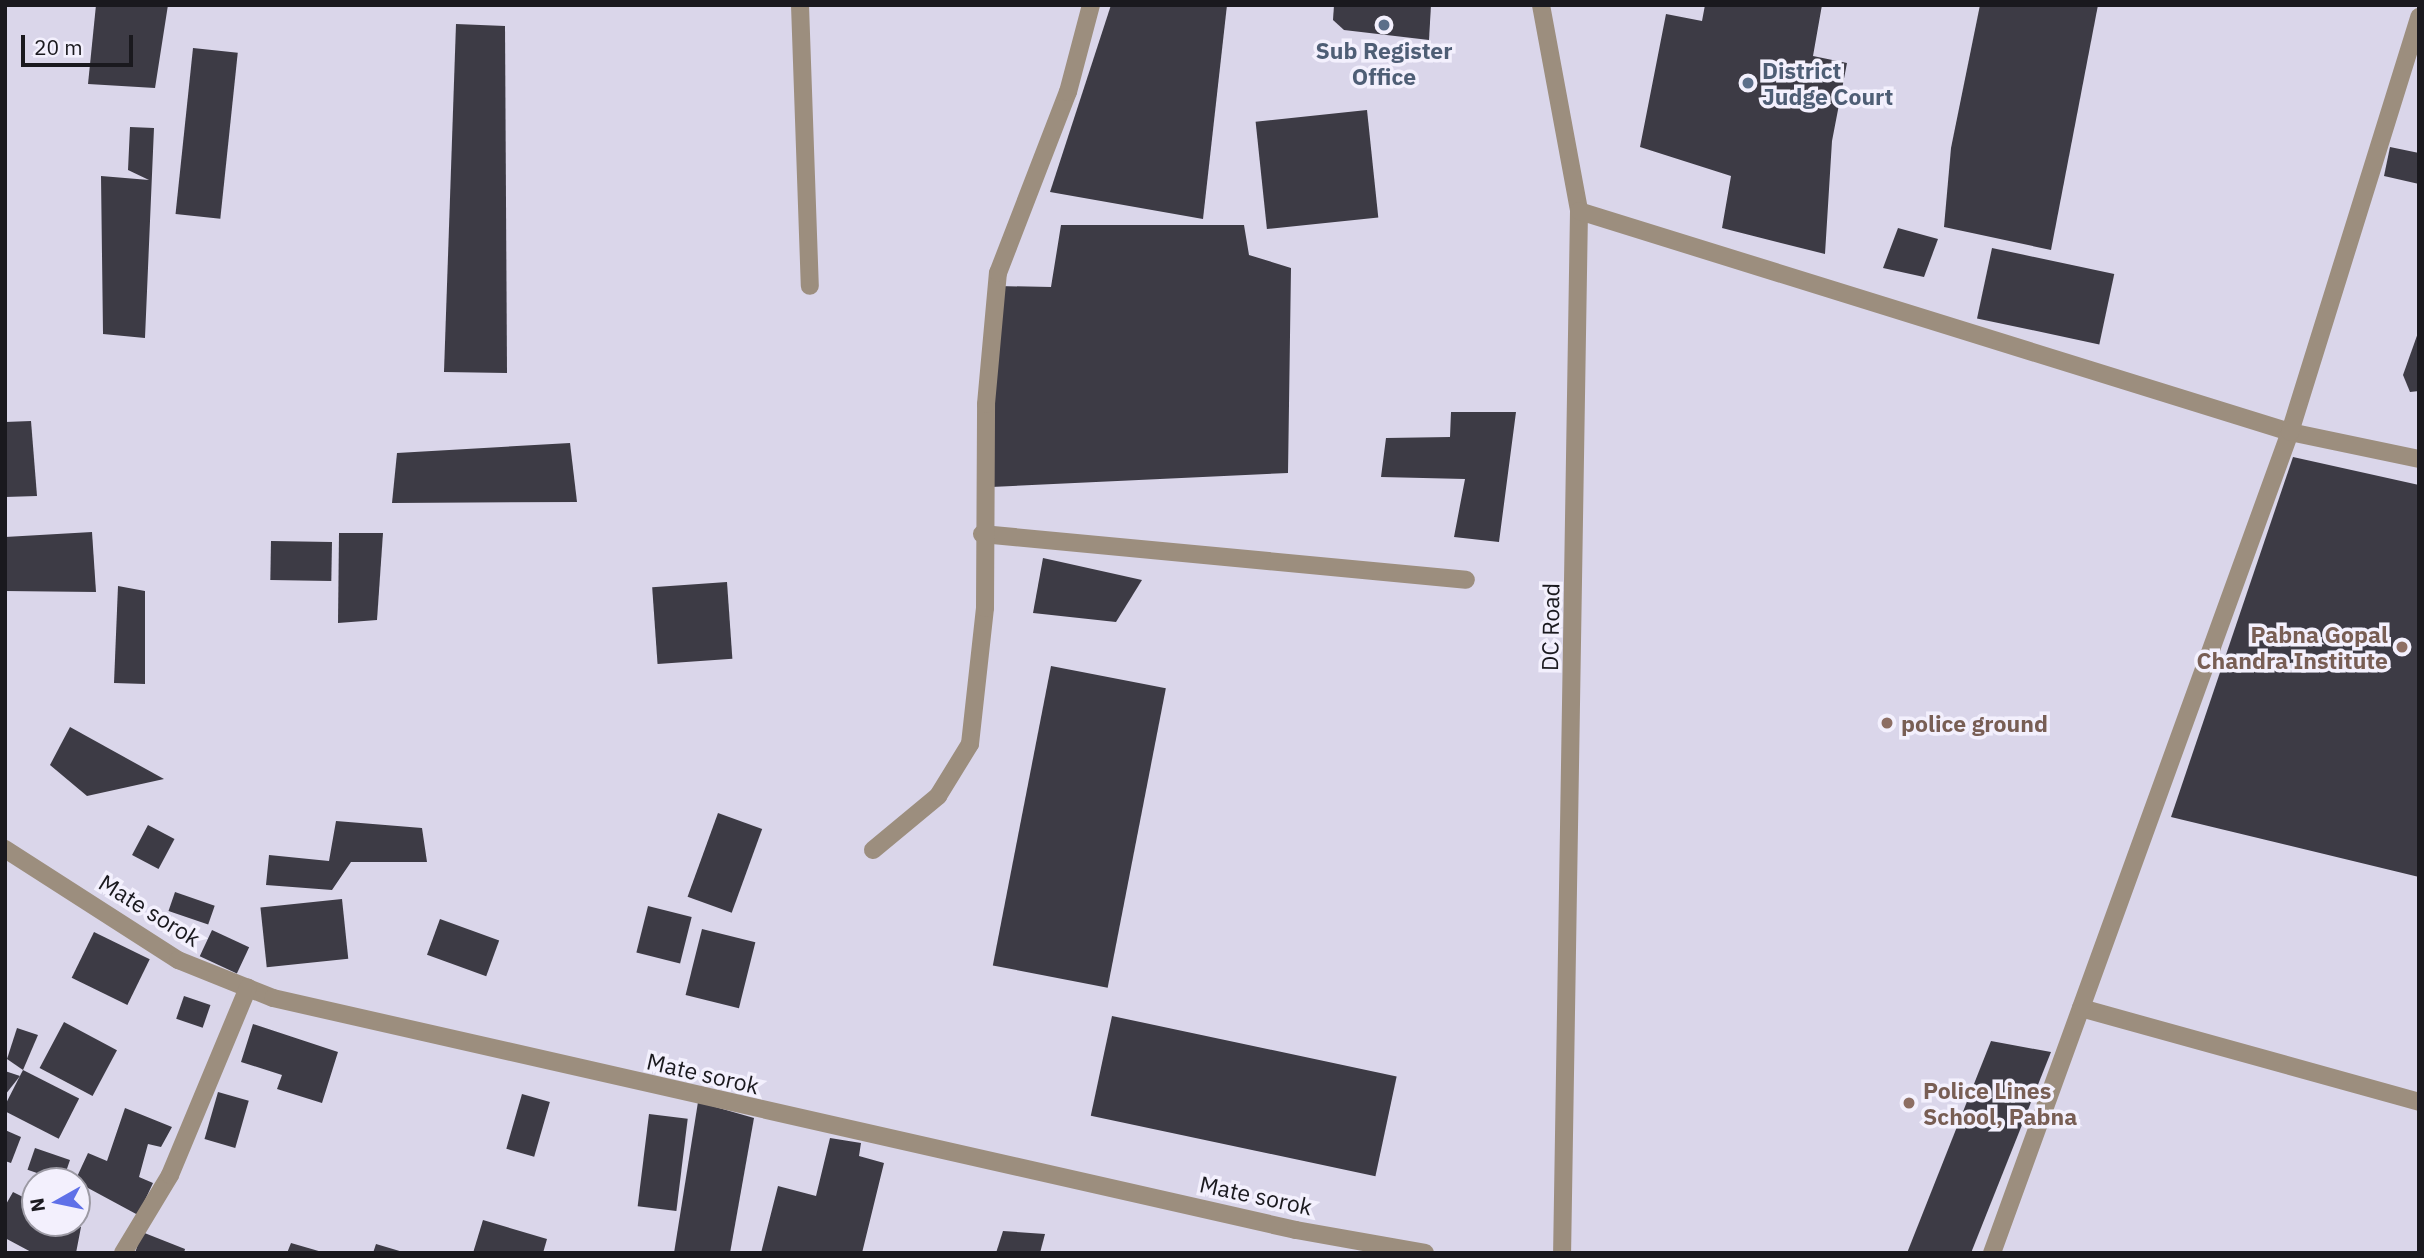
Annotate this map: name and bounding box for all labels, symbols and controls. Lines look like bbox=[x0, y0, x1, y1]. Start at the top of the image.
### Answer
marker: Sub Register Office bbox=[1376, 17, 1392, 33]
scale bar bbox=[24, 21, 136, 65]
text: 20 m bbox=[34, 33, 83, 61]
place label: Sub Register Office bbox=[1315, 36, 1453, 90]
place label: District Judge Court bbox=[1762, 56, 1893, 110]
marker: District Judge Court bbox=[1740, 75, 1756, 91]
street label: DC Road bbox=[1535, 583, 1565, 671]
place label: Pabna Gopal Chandra Institute bbox=[2196, 620, 2388, 674]
marker: Pabna Gopal Chandra Institute bbox=[2394, 639, 2410, 655]
place label: police ground bbox=[1901, 709, 2048, 737]
marker: police ground bbox=[1879, 715, 1895, 731]
street label: Mate sorok bbox=[94, 868, 206, 952]
street label: Mate sorok bbox=[644, 1047, 762, 1099]
place label: Police Lines School, Pabna bbox=[1923, 1076, 2077, 1130]
marker: Police Lines School, Pabna bbox=[1901, 1095, 1917, 1111]
north arrow bbox=[21, 1167, 91, 1237]
street label: Mate sorok bbox=[1197, 1170, 1315, 1220]
text: N bbox=[24, 1196, 50, 1214]

